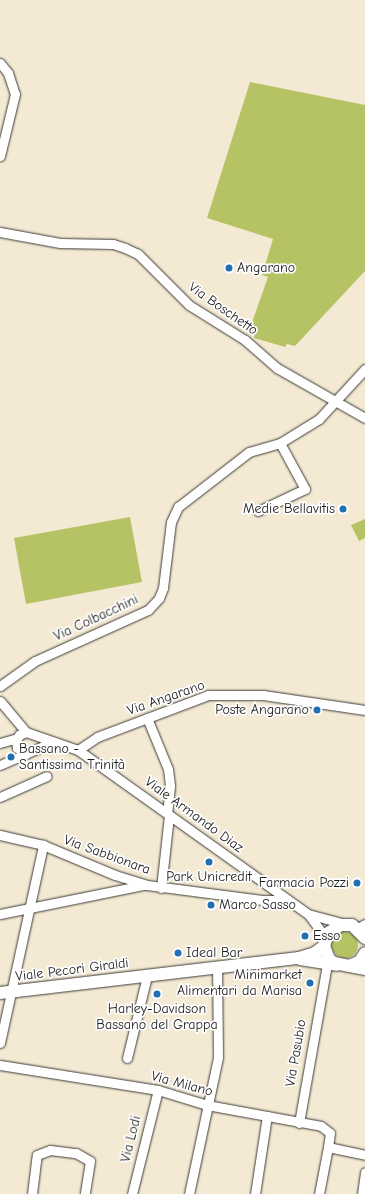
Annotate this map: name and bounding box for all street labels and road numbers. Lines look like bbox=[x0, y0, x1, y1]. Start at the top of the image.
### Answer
street label: Via Boschetto bbox=[185, 279, 261, 339]
street label: Via Colbacchini bbox=[51, 591, 141, 645]
street label: Via Angarano bbox=[125, 677, 207, 719]
street label: Viale Armando Diaz bbox=[141, 774, 247, 856]
street label: Via Sabbionara bbox=[62, 832, 152, 878]
street label: Viale Pecori Giraldi bbox=[14, 955, 130, 985]
street label: Via Pasubio bbox=[282, 1018, 310, 1088]
street label: Via Milano bbox=[149, 1068, 215, 1100]
street label: Via Lodi bbox=[117, 1114, 145, 1164]

